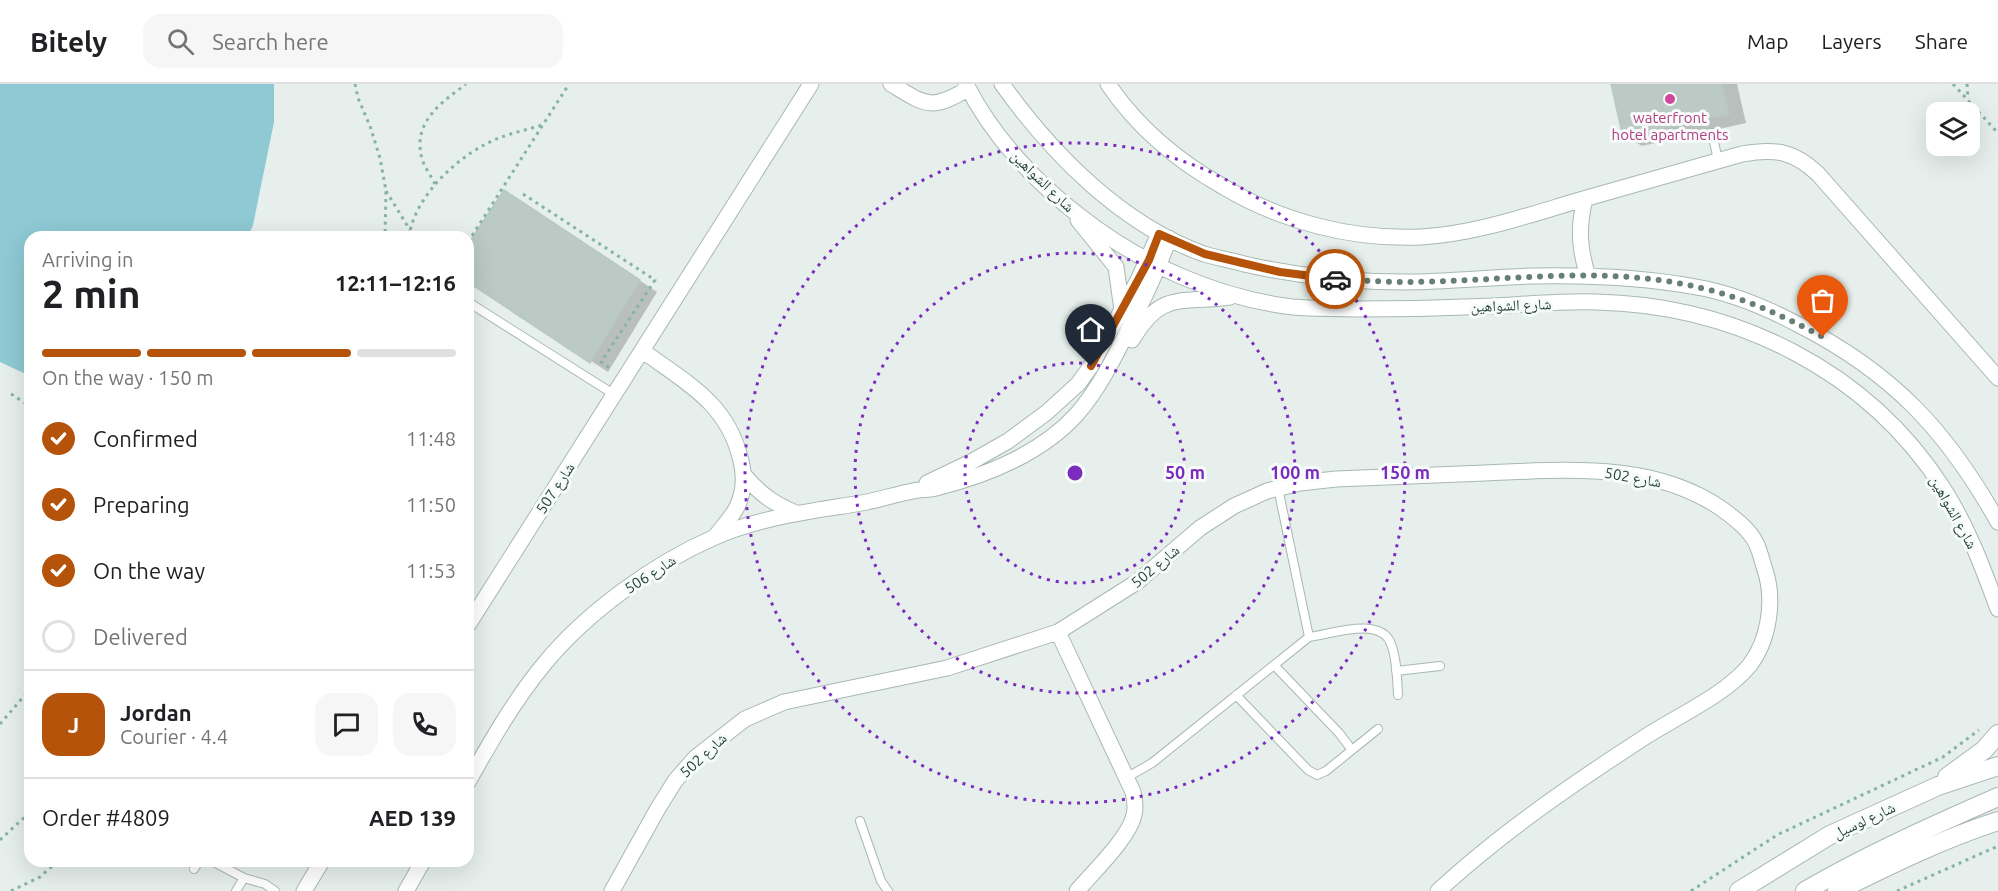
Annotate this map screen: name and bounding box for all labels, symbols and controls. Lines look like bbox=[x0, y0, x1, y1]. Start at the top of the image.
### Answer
search box bbox=[143, 14, 563, 68]
icon: search bbox=[164, 25, 197, 58]
text: Bitely bbox=[30, 26, 107, 57]
text: Search here bbox=[212, 29, 329, 54]
text: Map bbox=[1747, 29, 1788, 53]
text: Layers bbox=[1821, 29, 1882, 53]
text: Share bbox=[1915, 29, 1968, 53]
marker: waterfront hotel apartments bbox=[1663, 92, 1677, 106]
map controls bbox=[1926, 102, 1980, 156]
button: layers bbox=[1926, 102, 1980, 156]
place label: waterfront hotel apartments bbox=[1612, 109, 1728, 143]
street label: شارع الشواهين bbox=[1007, 147, 1078, 217]
text: Arriving in bbox=[42, 248, 133, 271]
courier bbox=[1305, 249, 1365, 309]
icon: car bbox=[1319, 263, 1352, 296]
text: 12:11–12:16 bbox=[335, 270, 456, 295]
text: 2 min bbox=[42, 272, 141, 315]
pin bbox=[1797, 275, 1848, 337]
icon: bag bbox=[1806, 284, 1839, 317]
street label: شارع الشواهين bbox=[1470, 295, 1552, 317]
pin bbox=[1065, 304, 1116, 366]
icon: home bbox=[1074, 313, 1107, 346]
text: On the way · 150 m bbox=[42, 366, 214, 389]
icon: check bbox=[42, 422, 75, 455]
text: Confirmed bbox=[93, 426, 198, 451]
text: 11:48 bbox=[406, 427, 456, 450]
street label: شارع 507 bbox=[532, 459, 579, 518]
text: 50 m bbox=[1165, 462, 1205, 482]
text: 100 m bbox=[1270, 462, 1320, 482]
text: 150 m bbox=[1380, 462, 1430, 482]
centre of rings bbox=[1065, 463, 1085, 483]
street label: شارع 502 bbox=[1603, 464, 1663, 492]
street label: شارع الشواهين bbox=[1925, 472, 1981, 553]
icon: check bbox=[42, 488, 75, 521]
text: Preparing bbox=[93, 492, 190, 517]
text: 11:50 bbox=[406, 493, 456, 516]
street label: شارع 502 bbox=[1128, 541, 1184, 592]
street label: شارع 506 bbox=[621, 551, 680, 598]
icon: check bbox=[42, 554, 75, 587]
text: On the way bbox=[93, 558, 205, 583]
text: 11:53 bbox=[406, 559, 456, 582]
text: Delivered bbox=[93, 624, 188, 649]
button: chat bbox=[315, 693, 378, 756]
button: phone bbox=[393, 693, 456, 756]
text: Jordan bbox=[120, 700, 192, 725]
text: J bbox=[68, 712, 79, 737]
text: Courier · 4.4 bbox=[120, 725, 228, 748]
street label: شارع 502 bbox=[676, 729, 731, 782]
street label: شارع لوسيل bbox=[1830, 798, 1899, 844]
text: Order #4809 bbox=[42, 805, 170, 830]
text: AED 139 bbox=[369, 805, 456, 830]

